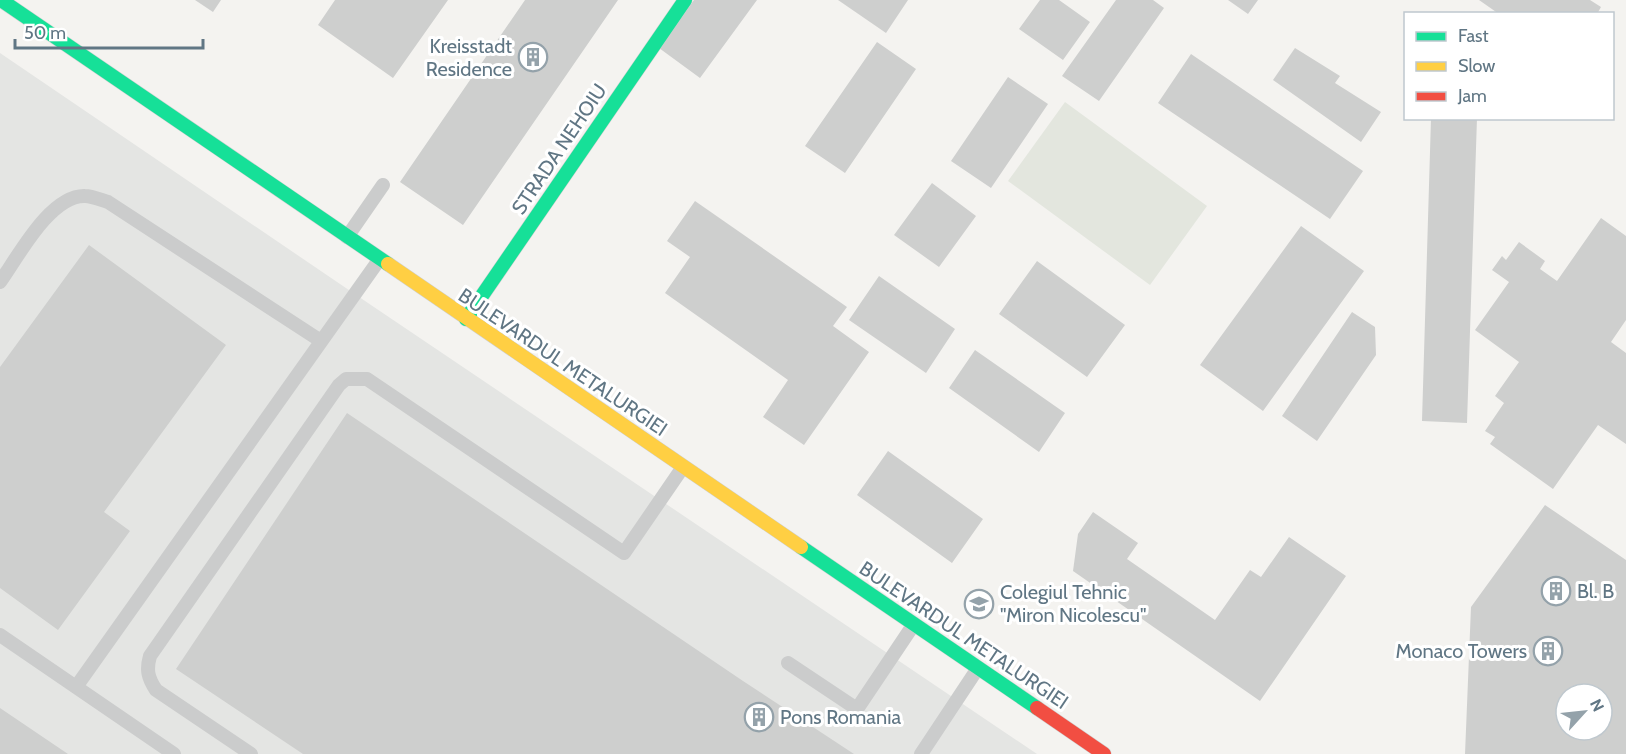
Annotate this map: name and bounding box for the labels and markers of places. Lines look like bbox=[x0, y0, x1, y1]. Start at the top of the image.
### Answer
place label: Kreisstadt Residence bbox=[426, 34, 512, 81]
building icon: Kreisstadt Residence bbox=[517, 41, 549, 73]
building icon: Bl. B bbox=[1540, 575, 1572, 607]
place label: Bl. B bbox=[1577, 579, 1614, 603]
place label: Colegiul Tehnic "Miron Nicolescu" bbox=[1000, 580, 1146, 627]
school or university icon: Colegiul Tehnic "Miron Nicolescu" bbox=[963, 588, 995, 620]
building icon: Monaco Towers bbox=[1532, 635, 1564, 667]
place label: Monaco Towers bbox=[1396, 639, 1527, 663]
building icon: Pons Romania bbox=[743, 701, 775, 733]
place label: Pons Romania bbox=[780, 705, 901, 729]

